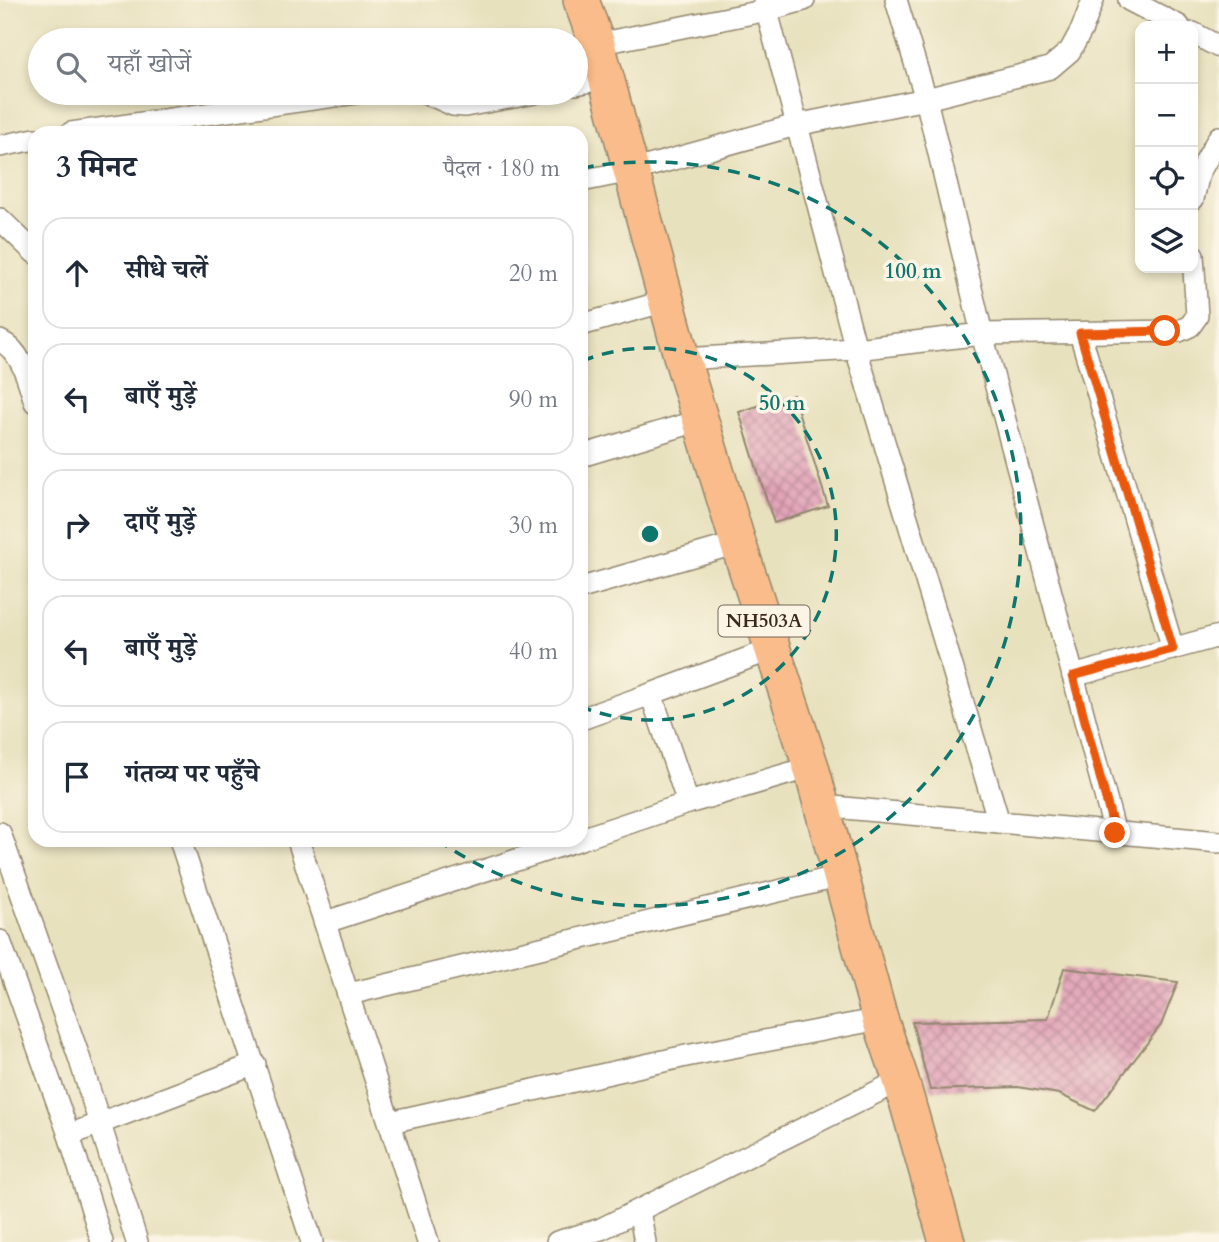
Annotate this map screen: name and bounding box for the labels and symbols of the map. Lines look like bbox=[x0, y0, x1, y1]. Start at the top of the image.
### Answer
text: 100 m bbox=[884, 257, 942, 286]
route start bbox=[1149, 315, 1180, 346]
text: 50 m bbox=[759, 389, 806, 418]
centre of rings bbox=[638, 522, 662, 546]
road number: NH503A bbox=[718, 606, 810, 636]
route end bbox=[1099, 817, 1130, 848]

